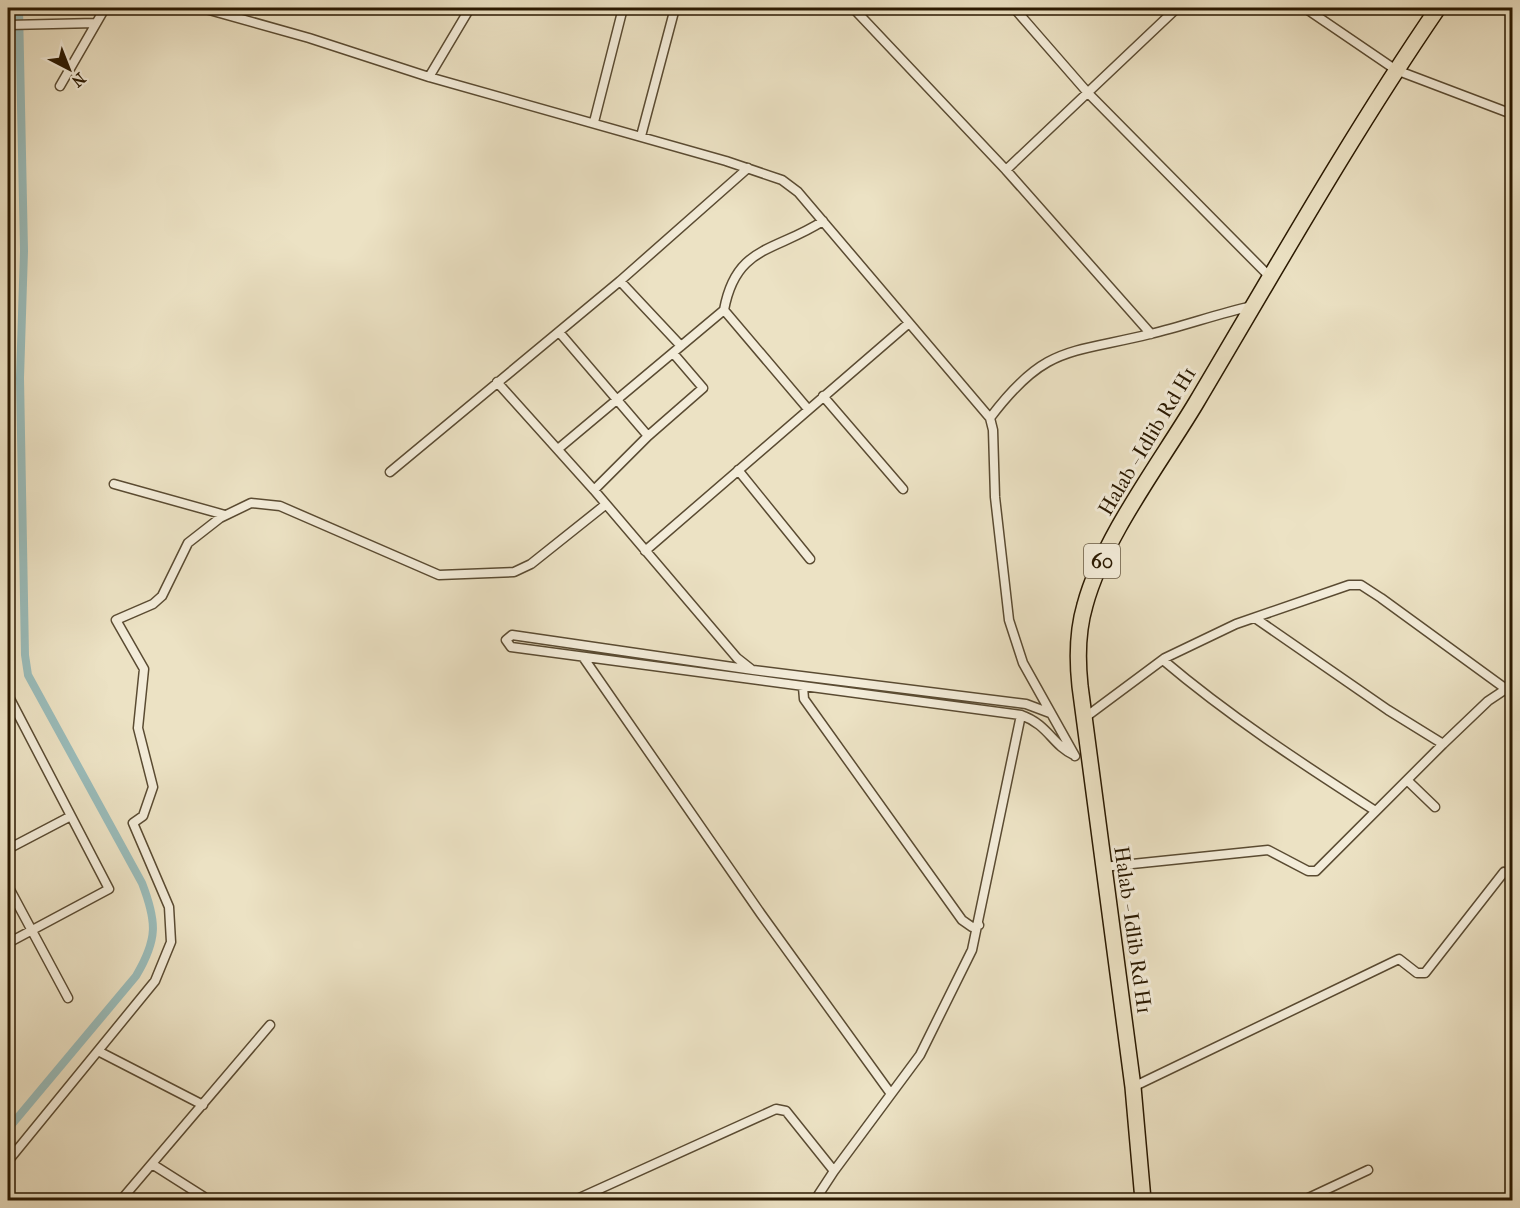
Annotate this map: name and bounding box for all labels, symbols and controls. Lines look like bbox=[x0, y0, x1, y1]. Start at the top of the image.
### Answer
north arrow bbox=[39, 39, 99, 99]
text: N bbox=[67, 69, 90, 91]
street label: Halab - Idlib Rd H1 bbox=[1093, 362, 1201, 520]
road number: 60 bbox=[1084, 544, 1120, 578]
street label: Halab - Idlib Rd H1 bbox=[1109, 845, 1157, 1015]

